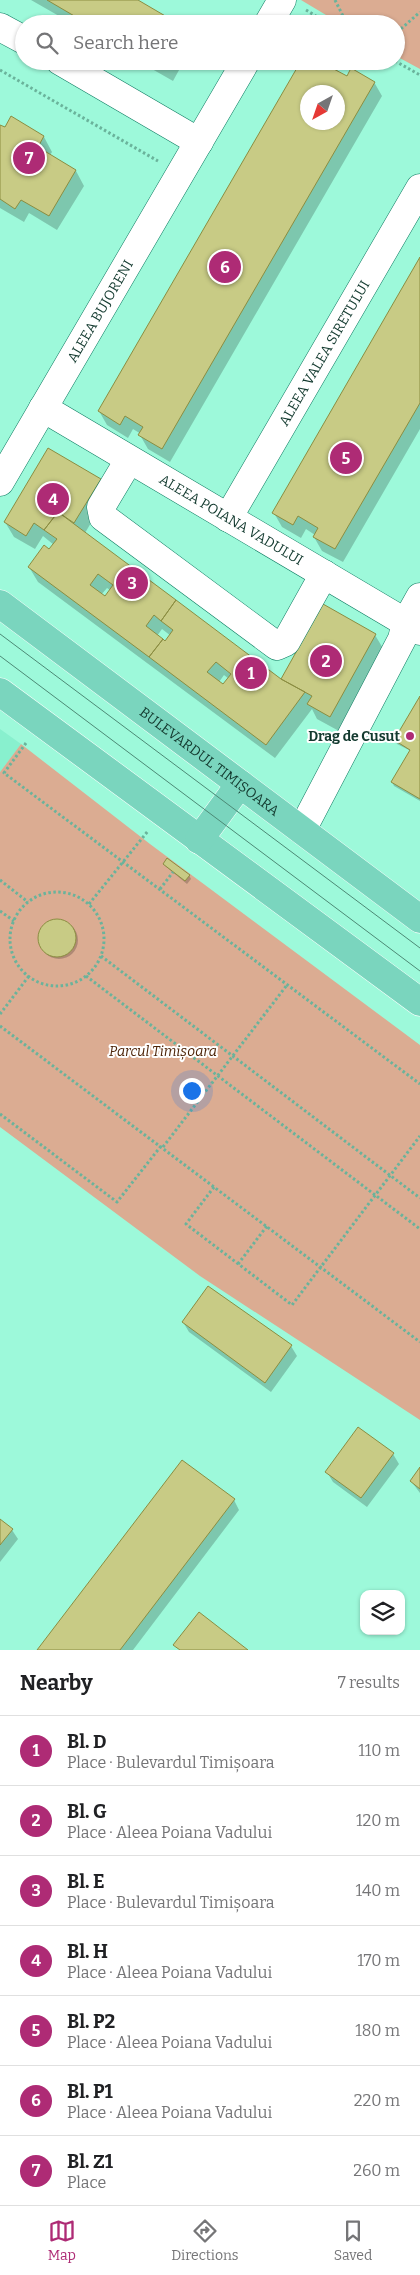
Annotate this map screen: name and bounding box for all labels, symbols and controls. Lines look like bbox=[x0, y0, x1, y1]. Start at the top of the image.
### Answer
search box bbox=[15, 15, 405, 70]
icon: search bbox=[33, 29, 61, 57]
text: Search here bbox=[73, 31, 178, 54]
north arrow bbox=[300, 85, 345, 130]
pin: 7 bbox=[13, 139, 45, 177]
pin: 6 bbox=[209, 248, 241, 286]
street label: ALEEA BUJORENI bbox=[64, 257, 137, 366]
street label: ALEEA VALEA SIRETULUI bbox=[275, 277, 374, 429]
pin: 5 bbox=[330, 439, 362, 477]
street label: ALEEA POIANA VADULUI bbox=[156, 471, 306, 569]
pin: 4 bbox=[37, 480, 69, 518]
pin: 3 bbox=[116, 564, 148, 602]
pin: 2 bbox=[310, 642, 342, 680]
pin: 1 bbox=[235, 654, 267, 692]
street label: BULEVARDUL TIMIȘOARA bbox=[136, 704, 283, 820]
place label: Drag de Cusut bbox=[308, 728, 400, 745]
marker: Drag de Cusut bbox=[404, 730, 416, 742]
park label: Parcul Timișoara bbox=[109, 1043, 217, 1061]
your location bbox=[179, 1078, 205, 1104]
map controls bbox=[360, 1590, 405, 1635]
button: layers bbox=[360, 1590, 405, 1635]
text: Nearby bbox=[20, 1670, 93, 1696]
text: 7 results bbox=[338, 1673, 400, 1692]
text: Bl. D bbox=[67, 1730, 106, 1753]
text: 1 bbox=[33, 1741, 39, 1760]
text: 110 m bbox=[358, 1741, 400, 1760]
text: Place · Bulevardul Timișoara bbox=[67, 1753, 275, 1772]
text: Bl. G bbox=[67, 1800, 107, 1823]
text: 2 bbox=[31, 1811, 41, 1830]
text: 120 m bbox=[356, 1811, 400, 1830]
text: Place · Aleea Poiana Vadului bbox=[67, 1823, 272, 1842]
text: Bl. E bbox=[67, 1870, 104, 1893]
text: 3 bbox=[31, 1881, 41, 1900]
text: 140 m bbox=[355, 1881, 400, 1900]
text: Place · Bulevardul Timișoara bbox=[67, 1893, 275, 1912]
text: Bl. H bbox=[67, 1940, 108, 1963]
text: 4 bbox=[31, 1951, 41, 1970]
text: 170 m bbox=[357, 1951, 400, 1970]
text: Place · Aleea Poiana Vadului bbox=[67, 1963, 272, 1982]
text: Bl. P2 bbox=[67, 2010, 115, 2033]
text: 5 bbox=[32, 2021, 40, 2040]
text: 180 m bbox=[355, 2021, 400, 2040]
text: Place · Aleea Poiana Vadului bbox=[67, 2033, 272, 2052]
text: Bl. P1 bbox=[67, 2080, 113, 2103]
text: 6 bbox=[31, 2091, 41, 2110]
text: 220 m bbox=[354, 2091, 400, 2110]
text: Place · Aleea Poiana Vadului bbox=[67, 2103, 272, 2122]
text: Bl. Z1 bbox=[67, 2150, 113, 2173]
text: 7 bbox=[32, 2161, 40, 2180]
text: 260 m bbox=[353, 2161, 400, 2180]
text: Place bbox=[67, 2173, 106, 2192]
tab: Map bbox=[48, 2217, 76, 2264]
tab: Directions bbox=[171, 2217, 239, 2264]
tab: Saved bbox=[334, 2217, 372, 2264]

